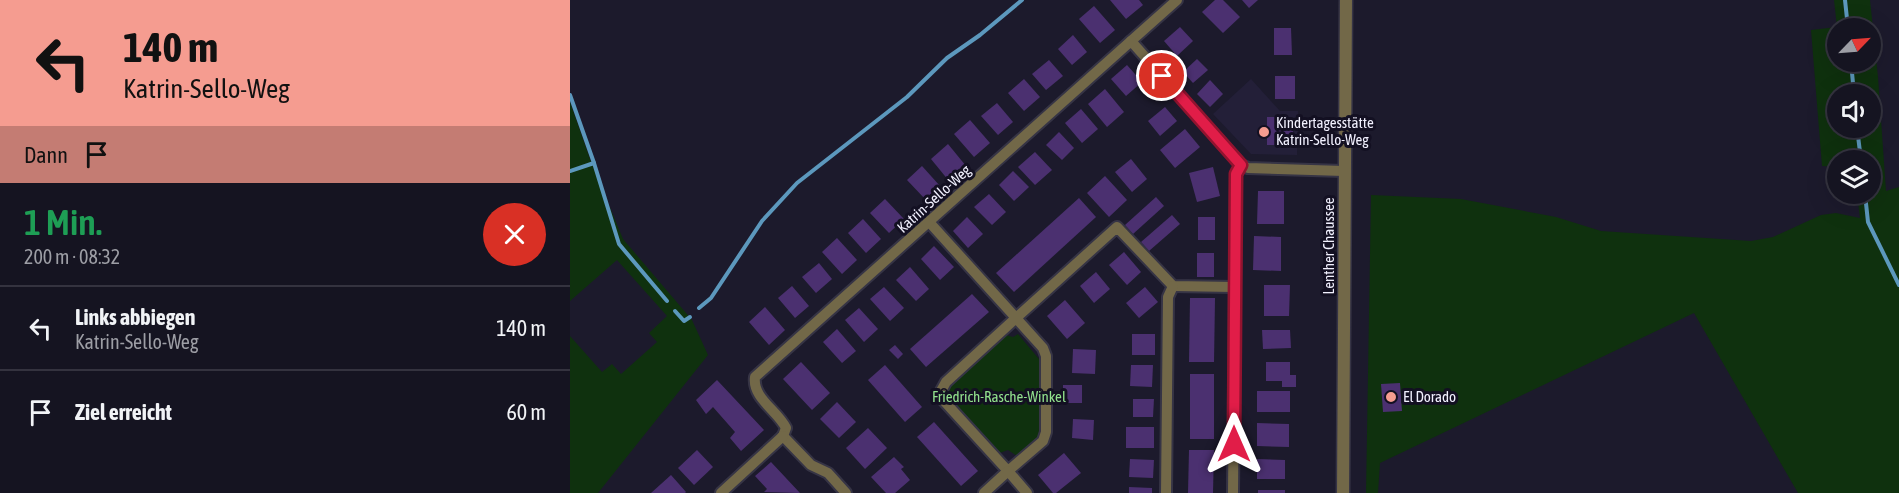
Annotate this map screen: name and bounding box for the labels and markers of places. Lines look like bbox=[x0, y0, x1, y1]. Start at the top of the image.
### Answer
pin bbox=[1136, 50, 1187, 101]
place label: Kindertagesstätte Katrin-Sello-Weg bbox=[1276, 114, 1374, 148]
marker: Kindertagesstätte Katrin-Sello-Weg bbox=[1257, 125, 1271, 139]
place label: El Dorado bbox=[1403, 388, 1456, 405]
marker: El Dorado bbox=[1384, 390, 1398, 404]

